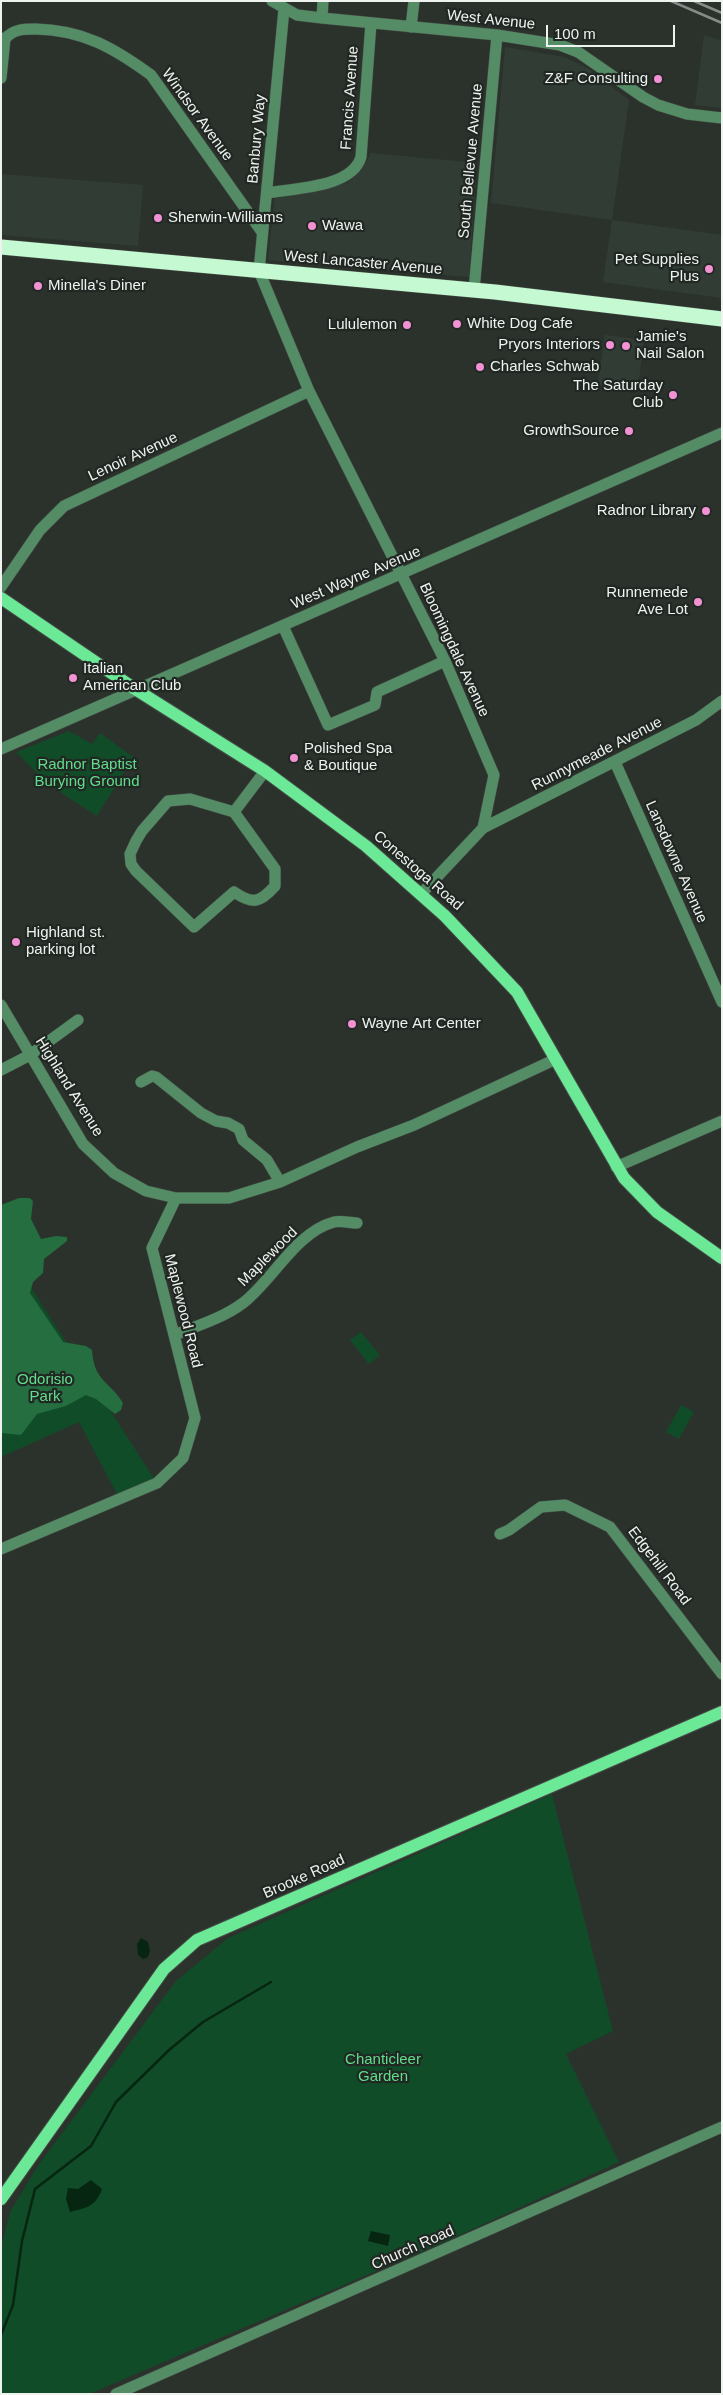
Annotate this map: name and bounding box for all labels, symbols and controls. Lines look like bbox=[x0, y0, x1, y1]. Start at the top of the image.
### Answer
street label: West Avenue bbox=[446, 6, 536, 34]
scale bar bbox=[548, 15, 677, 47]
text: 100 m bbox=[554, 25, 596, 42]
street label: Francis Avenue bbox=[337, 46, 363, 150]
street label: Windsor Avenue bbox=[157, 65, 237, 165]
place label: Z&F Consulting bbox=[545, 70, 648, 88]
marker: Z&F Consulting bbox=[652, 73, 664, 85]
street label: South Bellevue Avenue bbox=[455, 83, 487, 239]
street label: Banbury Way bbox=[244, 94, 270, 184]
place label: Sherwin-Williams bbox=[168, 209, 283, 227]
marker: Sherwin-Williams bbox=[152, 212, 164, 224]
place label: Wawa bbox=[322, 217, 363, 235]
marker: Wawa bbox=[306, 220, 318, 232]
street label: West Lancaster Avenue bbox=[283, 247, 443, 279]
place label: Pet Supplies Plus bbox=[615, 251, 699, 286]
marker: Pet Supplies Plus bbox=[703, 263, 715, 275]
place label: Minella's Diner bbox=[48, 277, 146, 295]
marker: Minella's Diner bbox=[32, 280, 44, 292]
place label: White Dog Cafe bbox=[467, 315, 573, 333]
place label: Lululemon bbox=[328, 316, 397, 334]
marker: White Dog Cafe bbox=[451, 318, 463, 330]
marker: Lululemon bbox=[401, 319, 413, 331]
place label: Jamie's Nail Salon bbox=[636, 328, 704, 363]
place label: Pryors Interiors bbox=[498, 336, 600, 354]
marker: Pryors Interiors bbox=[604, 339, 616, 351]
marker: Jamie's Nail Salon bbox=[620, 340, 632, 352]
place label: Charles Schwab bbox=[490, 358, 599, 376]
marker: Charles Schwab bbox=[474, 361, 486, 373]
place label: The Saturday Club bbox=[573, 377, 663, 412]
marker: The Saturday Club bbox=[667, 389, 679, 401]
place label: GrowthSource bbox=[523, 422, 619, 440]
marker: GrowthSource bbox=[623, 425, 635, 437]
street label: Lenoir Avenue bbox=[85, 428, 181, 486]
place label: Radnor Library bbox=[597, 502, 696, 520]
marker: Radnor Library bbox=[700, 505, 712, 517]
street label: West Wayne Avenue bbox=[289, 543, 423, 613]
street label: Bloomingdale Avenue bbox=[415, 580, 493, 720]
place label: Runnemede Ave Lot bbox=[606, 584, 688, 619]
marker: Runnemede Ave Lot bbox=[692, 596, 704, 608]
place label: Italian American Club bbox=[83, 660, 181, 695]
marker: Italian American Club bbox=[67, 672, 79, 684]
street label: Runnymeade Avenue bbox=[529, 713, 665, 795]
place label: Polished Spa & Boutique bbox=[304, 740, 392, 775]
marker: Polished Spa & Boutique bbox=[288, 752, 300, 764]
park label: Radnor Baptist Burying Ground bbox=[34, 756, 140, 791]
street label: Lansdowne Avenue bbox=[641, 798, 711, 926]
street label: Conestoga Road bbox=[370, 827, 466, 915]
place label: Highland st. parking lot bbox=[26, 924, 105, 959]
marker: Highland st. parking lot bbox=[10, 936, 22, 948]
place label: Wayne Art Center bbox=[362, 1015, 481, 1033]
marker: Wayne Art Center bbox=[346, 1018, 358, 1030]
street label: Highland Avenue bbox=[31, 1034, 107, 1140]
street label: Maplewood bbox=[235, 1224, 301, 1290]
street label: Maplewood Road bbox=[160, 1252, 206, 1370]
park label: Odorisio Park bbox=[17, 1371, 73, 1406]
street label: Edgehill Road bbox=[624, 1523, 694, 1609]
street label: Brooke Road bbox=[260, 1851, 348, 1903]
park label: Chanticleer Garden bbox=[345, 2051, 421, 2086]
street label: Church Road bbox=[369, 2222, 457, 2274]

